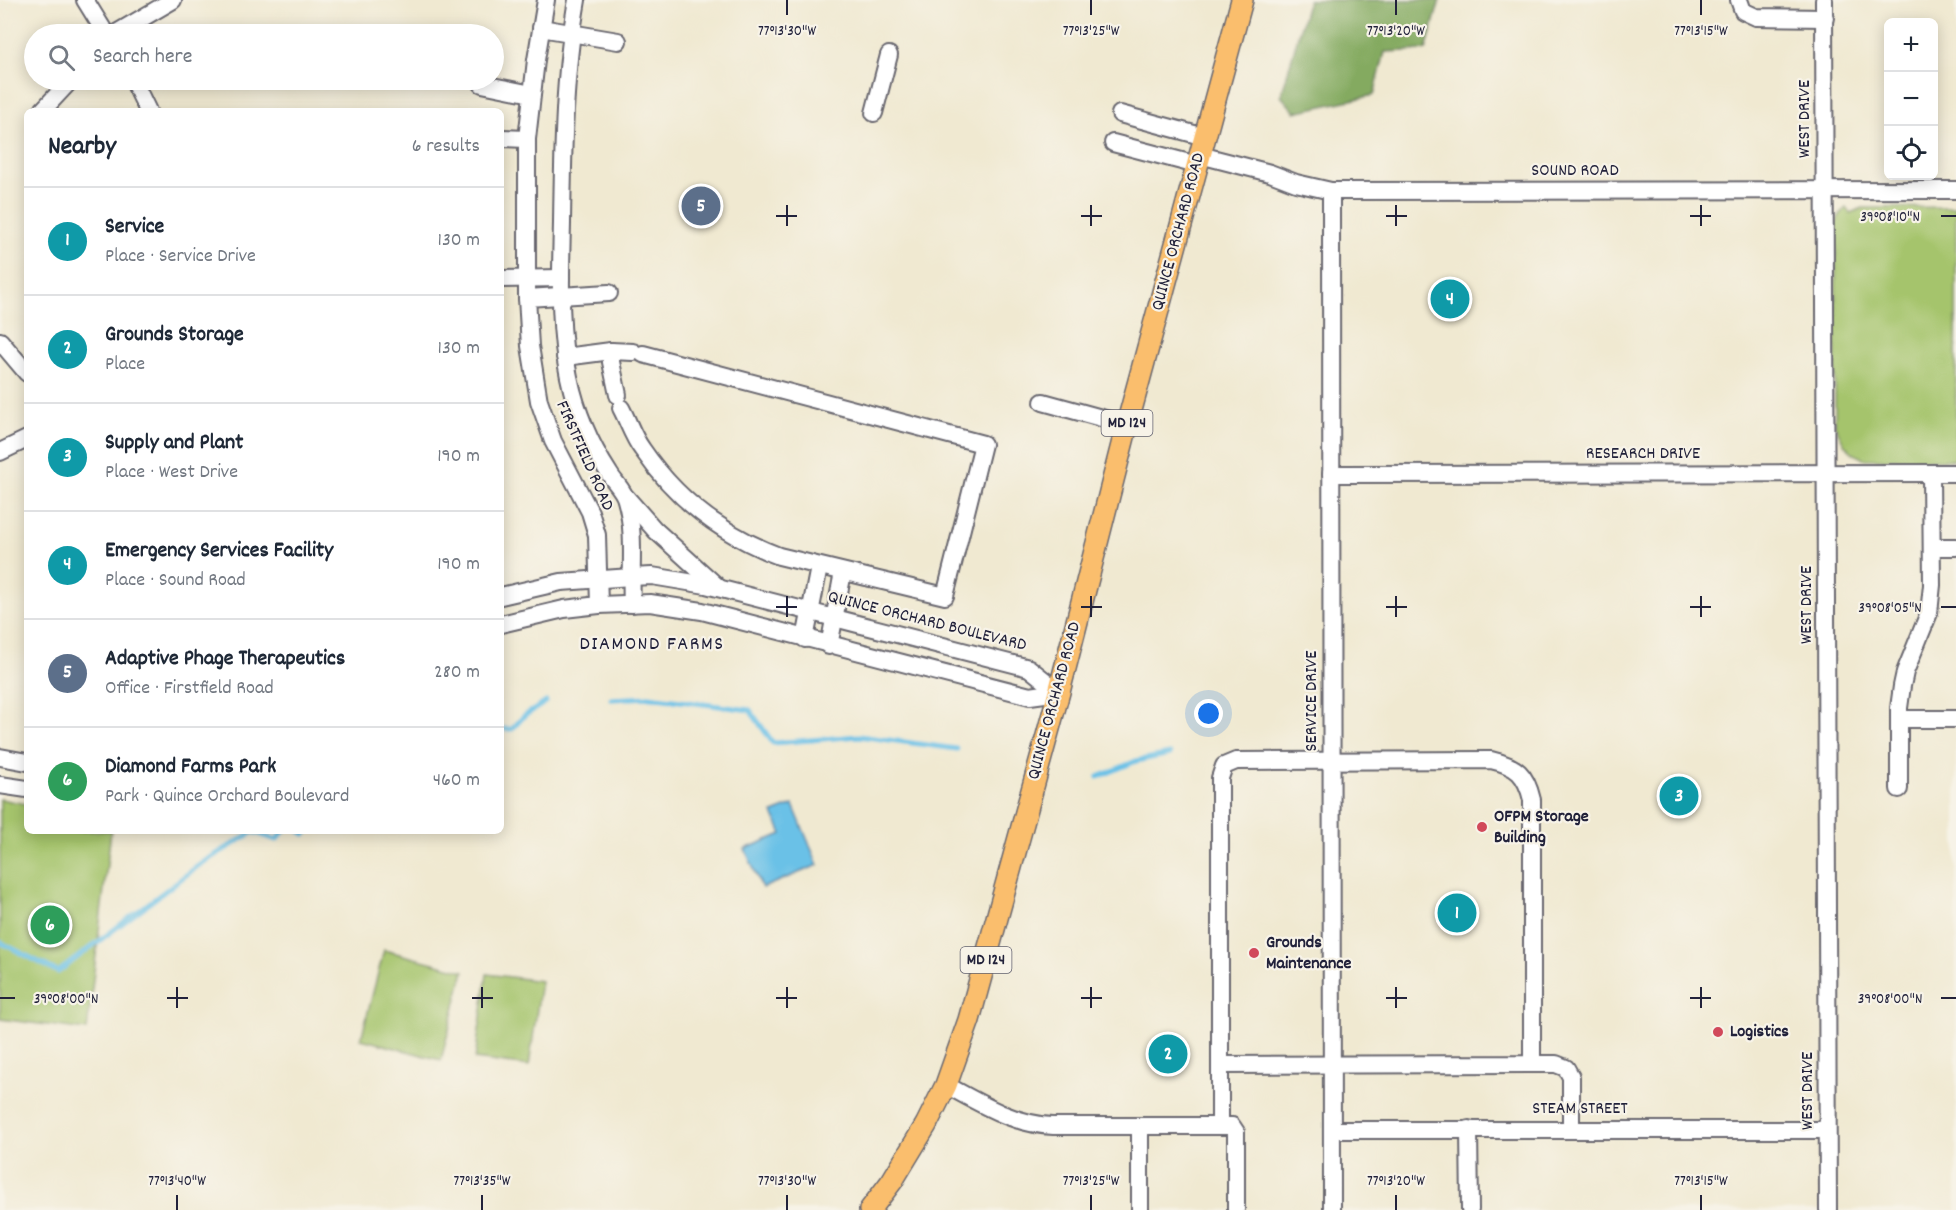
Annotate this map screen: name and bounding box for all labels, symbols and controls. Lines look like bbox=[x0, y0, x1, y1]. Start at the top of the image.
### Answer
map controls bbox=[1884, 18, 1938, 180]
button: + bbox=[1884, 18, 1938, 72]
text: 77°13'30"W bbox=[758, 21, 816, 43]
text: 77°13'25"W bbox=[1063, 21, 1120, 43]
text: 77°13'20"W bbox=[1367, 21, 1425, 43]
text: 77°13'15"W bbox=[1674, 21, 1728, 43]
search box bbox=[24, 24, 504, 90]
icon: search bbox=[45, 41, 78, 74]
text: Search here bbox=[93, 42, 192, 73]
button: − bbox=[1884, 72, 1938, 126]
street label: WEST DRIVE bbox=[1793, 80, 1818, 158]
button: locate bbox=[1884, 126, 1938, 180]
text: Nearby bbox=[48, 129, 116, 166]
text: 6 results bbox=[412, 133, 480, 161]
street label: QUINCE ORCHARD ROAD bbox=[1146, 150, 1212, 314]
street label: SOUND ROAD bbox=[1531, 159, 1619, 184]
pin: 5 bbox=[682, 184, 720, 228]
text: 39°08'10"N bbox=[1860, 207, 1920, 229]
text: Service bbox=[105, 212, 164, 243]
text: 1 bbox=[65, 227, 70, 255]
text: 130 m bbox=[438, 227, 480, 255]
text: Place · Service Drive bbox=[105, 243, 256, 271]
pin: 4 bbox=[1430, 276, 1470, 322]
text: Grounds Storage bbox=[105, 320, 244, 351]
text: 2 bbox=[63, 335, 72, 363]
text: 130 m bbox=[438, 335, 480, 363]
text: Place bbox=[105, 351, 145, 379]
street label: FIRSTFIELD ROAD bbox=[549, 397, 619, 515]
road number: MD 124 bbox=[1102, 410, 1152, 436]
text: Supply and Plant bbox=[105, 428, 243, 459]
street label: RESEARCH DRIVE bbox=[1586, 442, 1700, 467]
text: 3 bbox=[63, 443, 72, 471]
text: 190 m bbox=[437, 443, 480, 471]
text: Place · West Drive bbox=[105, 459, 238, 487]
text: Emergency Services Facility bbox=[105, 536, 333, 567]
text: 4 bbox=[63, 551, 72, 579]
text: 190 m bbox=[437, 551, 480, 579]
street label: WEST DRIVE bbox=[1795, 566, 1820, 644]
text: Place · Sound Road bbox=[105, 567, 246, 595]
street label: QUINCE ORCHARD BOULEVARD bbox=[825, 585, 1029, 659]
text: 39°08'05"N bbox=[1858, 598, 1922, 620]
street label: QUINCE ORCHARD ROAD bbox=[1022, 619, 1088, 783]
district label: DIAMOND FARMS bbox=[579, 631, 725, 659]
text: Adaptive Phage Therapeutics bbox=[105, 644, 345, 675]
street label: SERVICE DRIVE bbox=[1300, 651, 1325, 751]
text: 5 bbox=[63, 659, 72, 687]
text: 280 m bbox=[434, 659, 480, 687]
text: Office · Firstfield Road bbox=[105, 675, 274, 703]
your location bbox=[1194, 699, 1223, 728]
text: Diamond Farms Park bbox=[105, 752, 276, 783]
text: 6 bbox=[63, 767, 72, 795]
text: 460 m bbox=[433, 767, 480, 795]
pin: 3 bbox=[1660, 774, 1698, 818]
text: Park · Quince Orchard Boulevard bbox=[105, 783, 349, 811]
place label: OFPM Storage Building bbox=[1494, 805, 1589, 851]
marker: OFPM Storage Building bbox=[1475, 820, 1489, 834]
pin: 1 bbox=[1438, 890, 1476, 936]
pin: 6 bbox=[31, 902, 70, 948]
place label: Grounds Maintenance bbox=[1266, 931, 1351, 977]
marker: Grounds Maintenance bbox=[1247, 946, 1261, 960]
road number: MD 124 bbox=[960, 947, 1012, 973]
text: 39°08'00"N bbox=[34, 989, 98, 1011]
text: 39°08'00"N bbox=[1858, 989, 1922, 1011]
place label: Logistics bbox=[1730, 1020, 1789, 1045]
marker: Logistics bbox=[1711, 1025, 1725, 1039]
pin: 2 bbox=[1148, 1032, 1188, 1076]
street label: WEST DRIVE bbox=[1796, 1052, 1821, 1130]
street label: STEAM STREET bbox=[1532, 1097, 1628, 1122]
text: 77°13'40"W bbox=[148, 1171, 206, 1193]
text: 77°13'35"W bbox=[454, 1171, 511, 1193]
text: 77°13'30"W bbox=[758, 1171, 816, 1193]
text: 77°13'25"W bbox=[1063, 1171, 1120, 1193]
text: 77°13'20"W bbox=[1367, 1171, 1425, 1193]
text: 77°13'15"W bbox=[1674, 1171, 1728, 1193]

